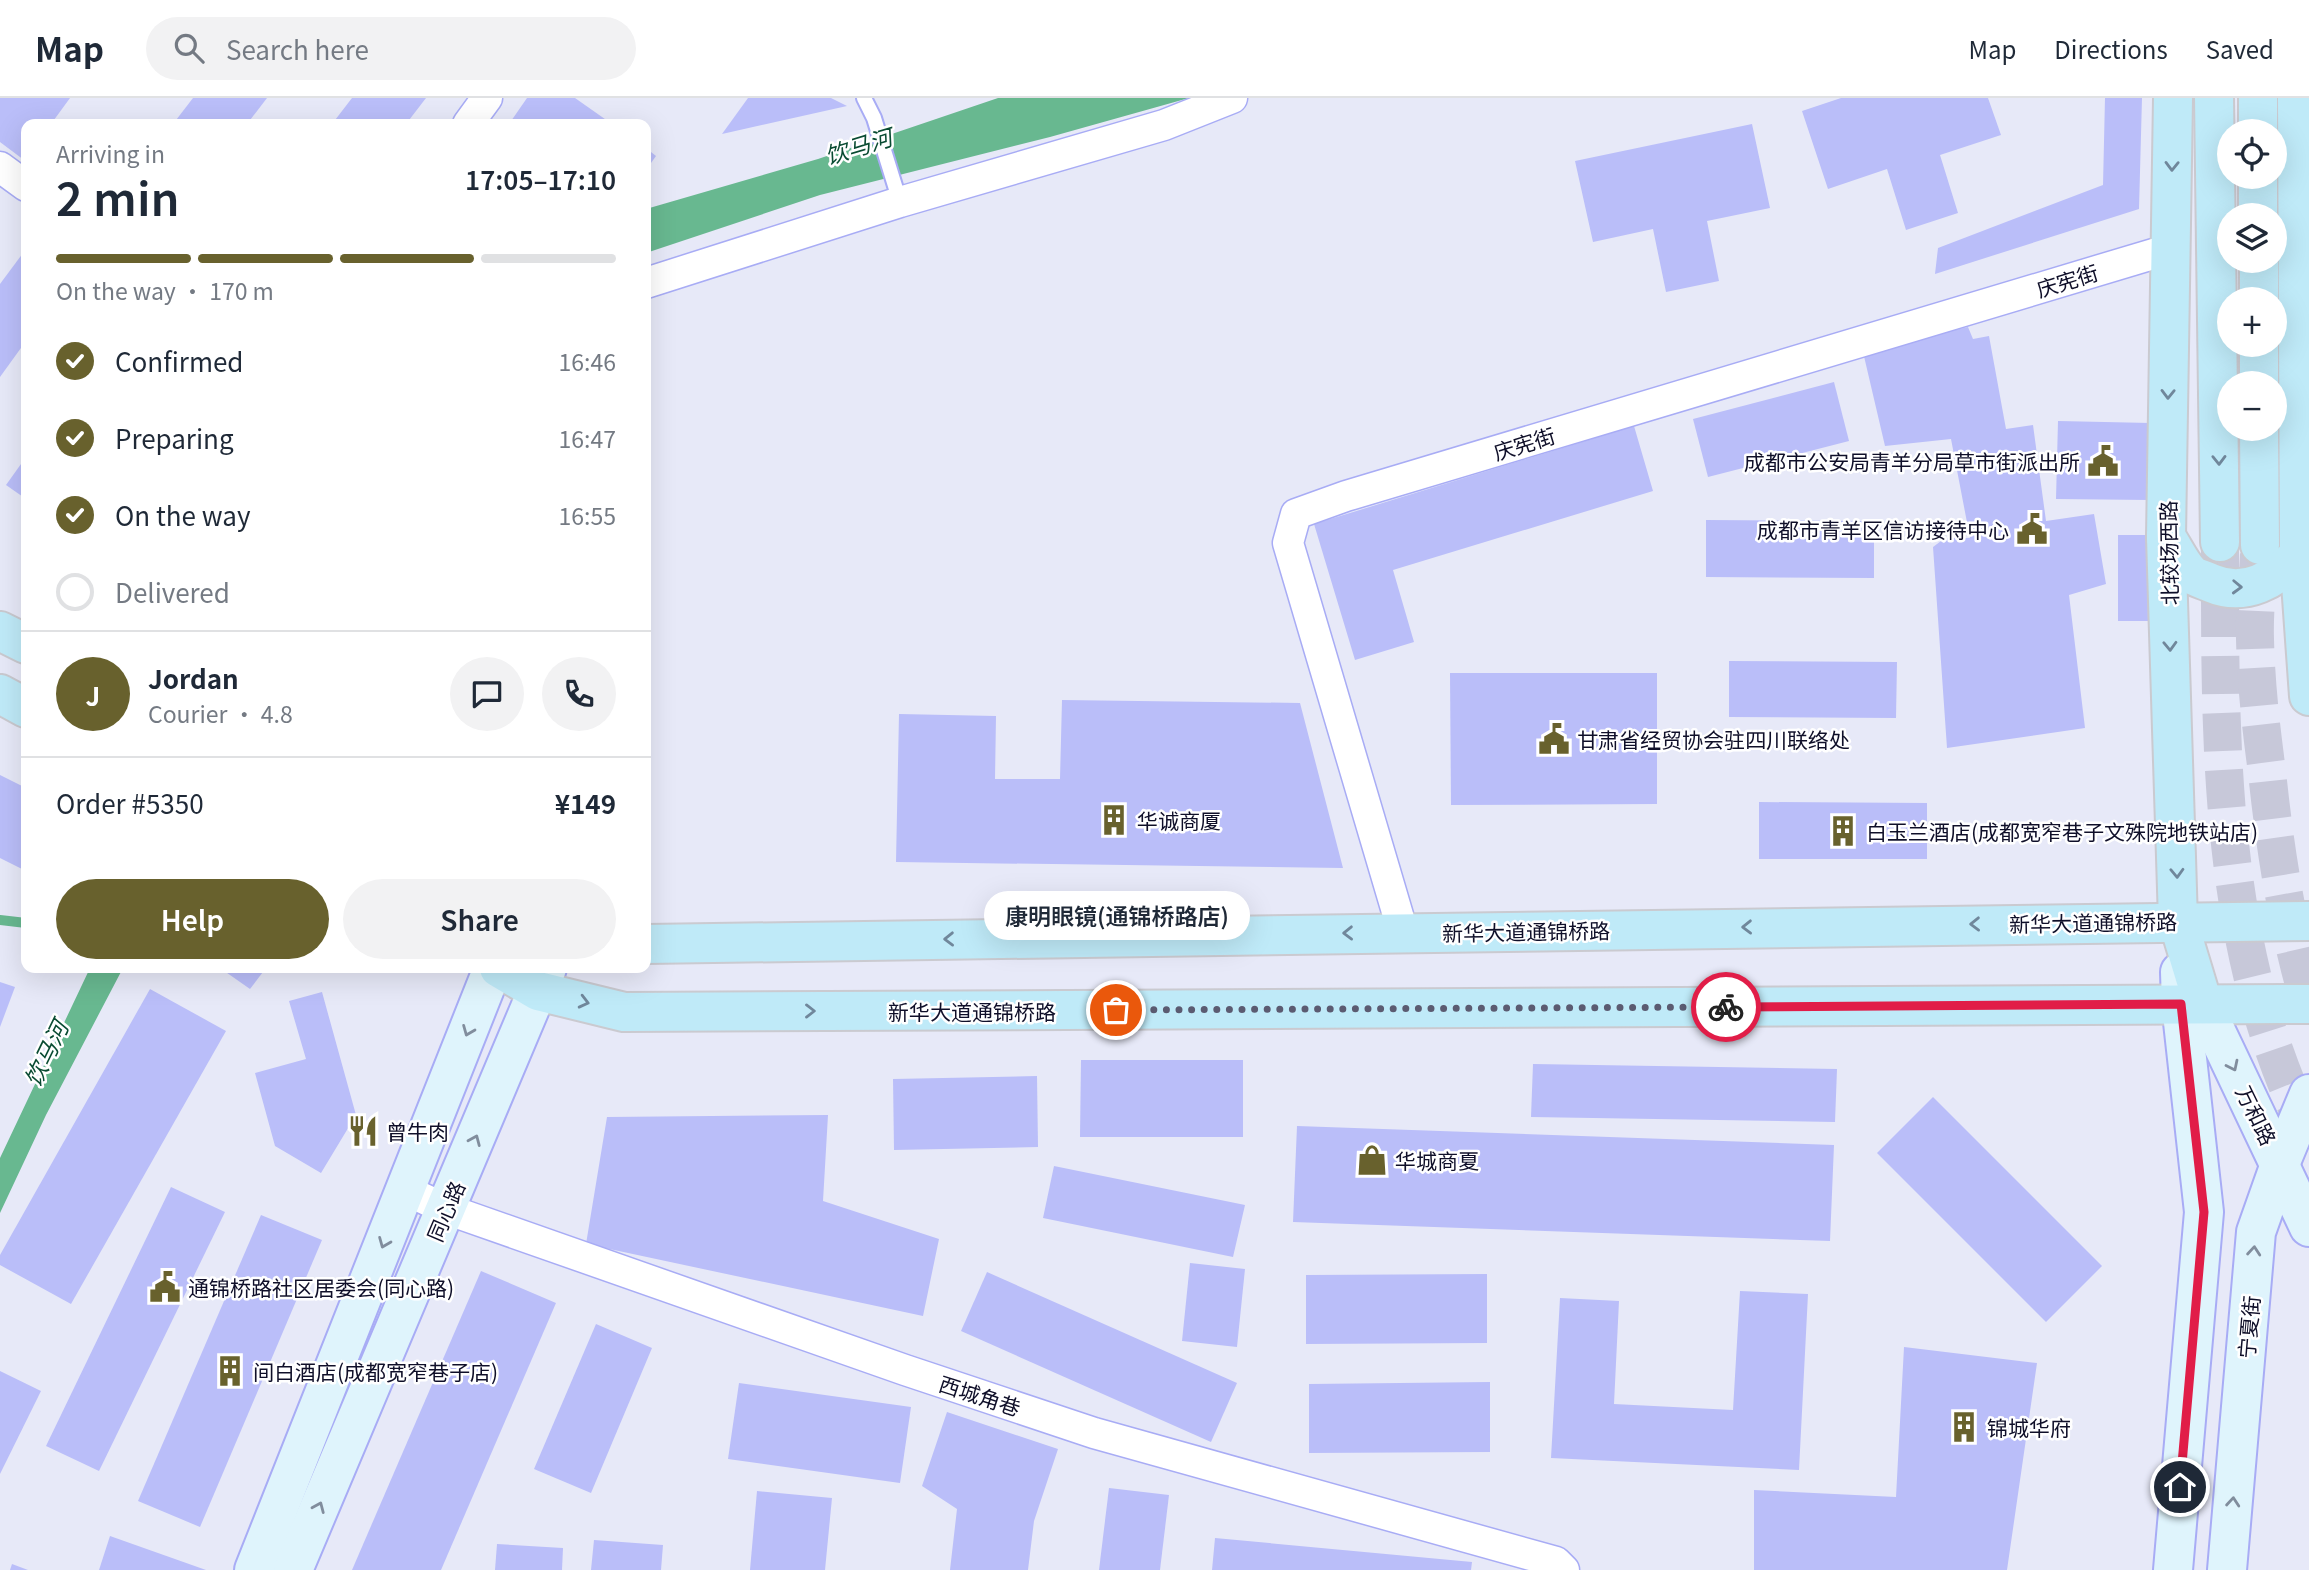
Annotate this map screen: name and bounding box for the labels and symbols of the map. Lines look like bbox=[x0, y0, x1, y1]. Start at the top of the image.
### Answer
water label: 饮马河 bbox=[820, 117, 900, 171]
one-way arrow bbox=[2164, 161, 2179, 172]
street label: 庆宪街 bbox=[2032, 256, 2102, 304]
one-way arrow bbox=[2161, 388, 2176, 399]
street label: 庆宪街 bbox=[1489, 419, 1559, 467]
public building icon: 成都市公安局青羊分局草市街派出所 bbox=[2086, 444, 2120, 478]
place label: 成都市公安局青羊分局草市街派出所 bbox=[1744, 446, 2080, 476]
one-way arrow bbox=[2212, 455, 2227, 466]
street label: 北较场西路 bbox=[2152, 500, 2184, 606]
public building icon: 成都市青羊区信访接待中心 bbox=[2015, 512, 2049, 546]
place label: 成都市青羊区信访接待中心 bbox=[1757, 514, 2009, 544]
one-way arrow bbox=[2231, 580, 2242, 595]
one-way arrow bbox=[2162, 640, 2177, 651]
public building icon: 甘肃省经贸协会驻四川联络处 bbox=[1537, 722, 1571, 756]
place label: 甘肃省经贸协会驻四川联络处 bbox=[1577, 724, 1850, 754]
building icon: 华诚商厦 bbox=[1097, 803, 1131, 837]
place label: 华诚商厦 bbox=[1137, 805, 1221, 835]
building icon: 白玉兰酒店(成都宽窄巷子文殊院地铁站店) bbox=[1826, 814, 1860, 848]
place label: 白玉兰酒店(成都宽窄巷子文殊院地铁站店) bbox=[1866, 816, 2258, 846]
one-way arrow bbox=[2169, 868, 2184, 879]
callout: 康明眼镜(通锦桥路店) bbox=[983, 891, 1249, 940]
street label: 新华大道通锦桥路 bbox=[2009, 906, 2177, 938]
street label: 新华大道通锦桥路 bbox=[1442, 915, 1610, 947]
one-way arrow bbox=[1969, 916, 1980, 932]
one-way arrow bbox=[1742, 919, 1752, 935]
one-way arrow bbox=[1343, 925, 1353, 941]
one-way arrow bbox=[944, 931, 954, 947]
courier bbox=[1691, 972, 1761, 1042]
pin bbox=[1086, 980, 1146, 1040]
one-way arrow bbox=[578, 994, 590, 1008]
street label: 新华大道通锦桥路 bbox=[888, 996, 1056, 1026]
one-way arrow bbox=[805, 1004, 816, 1019]
water label: 饮马河 bbox=[15, 1011, 77, 1091]
one-way arrow bbox=[463, 1025, 477, 1037]
one-way arrow bbox=[2225, 1059, 2239, 1071]
street label: 万和路 bbox=[2230, 1080, 2284, 1150]
restaurant icon: 曾牛肉 bbox=[346, 1114, 380, 1148]
place label: 曾牛肉 bbox=[386, 1116, 449, 1146]
one-way arrow bbox=[467, 1135, 481, 1147]
shop icon: 华城商夏 bbox=[1355, 1143, 1389, 1177]
place label: 华城商夏 bbox=[1395, 1145, 1479, 1175]
street label: 同心路 bbox=[419, 1176, 471, 1246]
one-way arrow bbox=[379, 1236, 393, 1248]
one-way arrow bbox=[2246, 1245, 2261, 1256]
public building icon: 通锦桥路社区居委会(同心路) bbox=[148, 1270, 182, 1304]
place label: 通锦桥路社区居委会(同心路) bbox=[188, 1272, 454, 1302]
street label: 宁夏街 bbox=[2230, 1294, 2266, 1360]
building icon: 间白酒店(成都宽窄巷子店) bbox=[213, 1354, 247, 1388]
place label: 间白酒店(成都宽窄巷子店) bbox=[253, 1356, 498, 1386]
street label: 西城角巷 bbox=[935, 1368, 1025, 1422]
building icon: 锦城华府 bbox=[1947, 1410, 1981, 1444]
place label: 锦城华府 bbox=[1987, 1412, 2071, 1442]
pin bbox=[2150, 1457, 2210, 1517]
one-way arrow bbox=[2225, 1496, 2240, 1507]
one-way arrow bbox=[311, 1502, 325, 1514]

